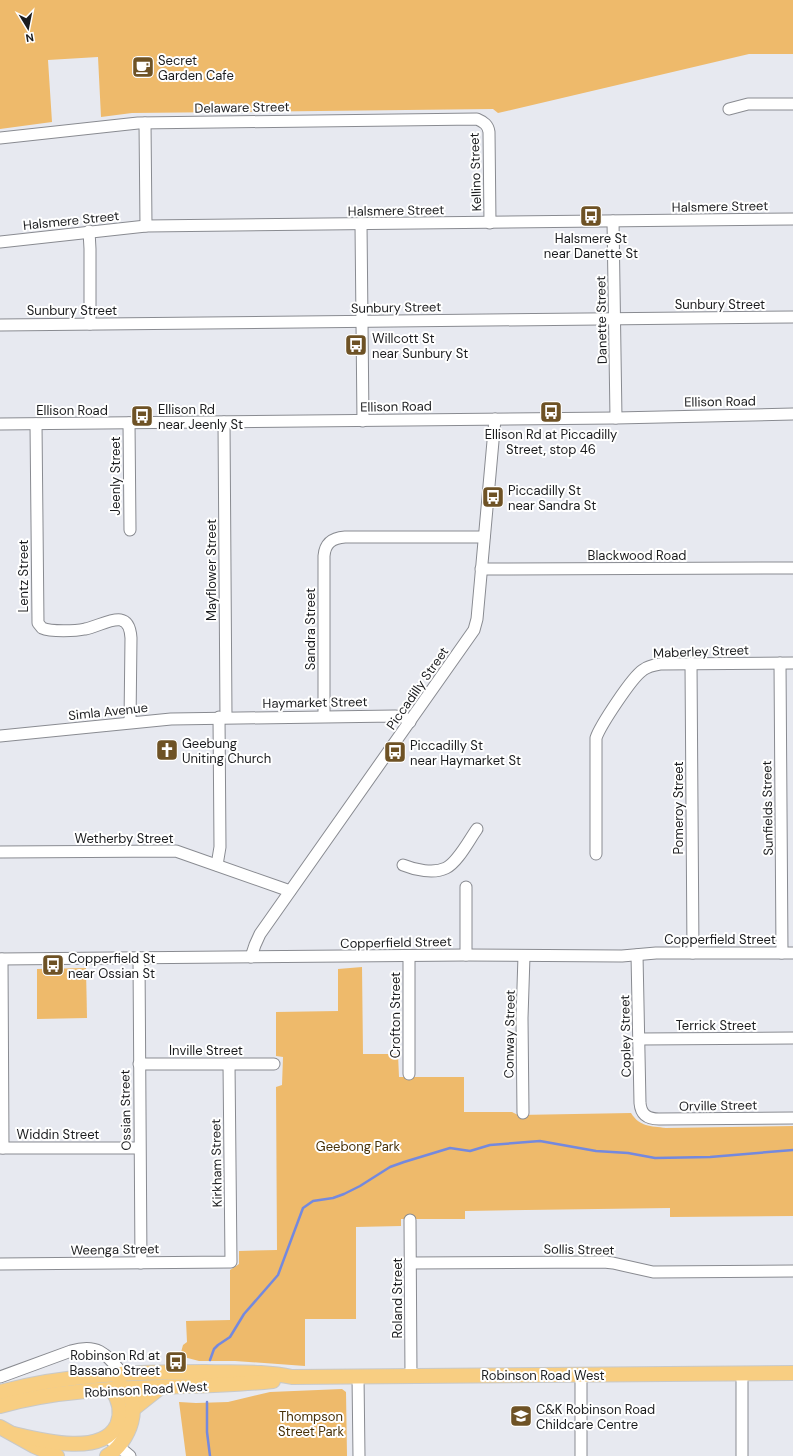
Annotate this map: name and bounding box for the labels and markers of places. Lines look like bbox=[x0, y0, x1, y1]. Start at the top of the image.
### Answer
place label: Secret Garden Cafe bbox=[158, 52, 234, 84]
cafe icon: Secret Garden Cafe bbox=[130, 54, 156, 80]
bus stop icon: Halsmere St near Danette St bbox=[578, 203, 604, 229]
place label: Halsmere St near Danette St bbox=[544, 230, 638, 262]
place label: Willcott St near Sunbury St bbox=[372, 330, 468, 362]
bus stop icon: Willcott St near Sunbury St bbox=[343, 332, 369, 358]
bus stop icon: Ellison Rd at Piccadilly Street, stop 46 bbox=[538, 399, 564, 425]
place label: Ellison Rd near Jeenly St bbox=[158, 401, 243, 433]
bus stop icon: Ellison Rd near Jeenly St bbox=[129, 403, 155, 429]
place label: Ellison Rd at Piccadilly Street, stop 46 bbox=[485, 426, 617, 458]
place label: Piccadilly St near Sandra St bbox=[508, 482, 596, 514]
bus stop icon: Piccadilly St near Sandra St bbox=[480, 484, 506, 510]
place label: Geebung Uniting Church bbox=[182, 735, 271, 767]
church icon: Geebung Uniting Church bbox=[154, 737, 180, 763]
place label: Piccadilly St near Haymarket St bbox=[410, 737, 521, 769]
bus stop icon: Piccadilly St near Haymarket St bbox=[382, 739, 408, 765]
place label: Copperfield St near Ossian St bbox=[68, 950, 155, 982]
bus stop icon: Copperfield St near Ossian St bbox=[40, 952, 66, 978]
place label: Robinson Rd at Bassano Street bbox=[69, 1347, 160, 1379]
bus stop icon: Robinson Rd at Bassano Street bbox=[163, 1349, 189, 1375]
place label: C&K Robinson Road Childcare Centre bbox=[536, 1401, 655, 1433]
school or university icon: C&K Robinson Road Childcare Centre bbox=[508, 1403, 534, 1429]

